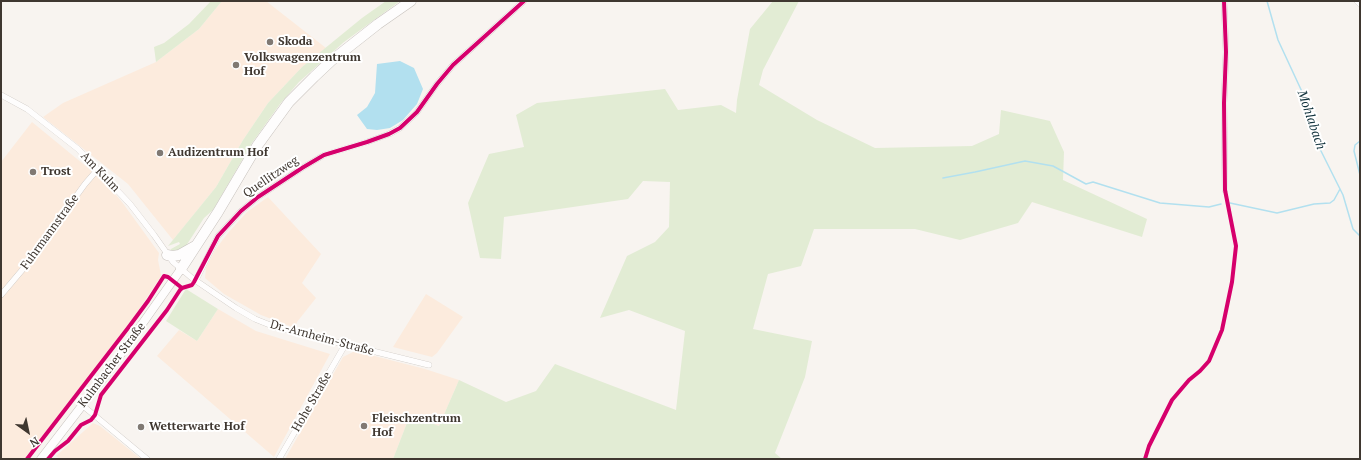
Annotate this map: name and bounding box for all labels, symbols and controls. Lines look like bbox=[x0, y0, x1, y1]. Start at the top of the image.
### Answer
place label: Skoda bbox=[278, 35, 313, 49]
marker: Skoda bbox=[265, 37, 275, 47]
place label: Volkswagenzentrum Hof bbox=[244, 51, 361, 79]
marker: Volkswagenzentrum Hof bbox=[231, 60, 241, 70]
water label: Mohlabach bbox=[1294, 88, 1328, 152]
place label: Audizentrum Hof bbox=[168, 146, 268, 160]
marker: Audizentrum Hof bbox=[155, 148, 165, 158]
street label: Am Kulm bbox=[77, 149, 123, 195]
street label: Quellitzweg bbox=[241, 153, 301, 201]
place label: Trost bbox=[41, 165, 71, 179]
marker: Trost bbox=[28, 167, 38, 177]
street label: Fuhrmannstraße bbox=[18, 191, 82, 273]
street label: Dr.-Arnheim-Straße bbox=[268, 317, 376, 359]
street label: Kulmbacher Straße bbox=[75, 320, 149, 410]
street label: Hohe Straße bbox=[289, 370, 335, 434]
north arrow bbox=[8, 412, 48, 452]
place label: Fleischzentrum Hof bbox=[372, 412, 461, 440]
place label: Wetterwarte Hof bbox=[149, 420, 245, 434]
marker: Fleischzentrum Hof bbox=[359, 421, 369, 431]
marker: Wetterwarte Hof bbox=[136, 422, 146, 432]
text: N bbox=[27, 434, 42, 450]

